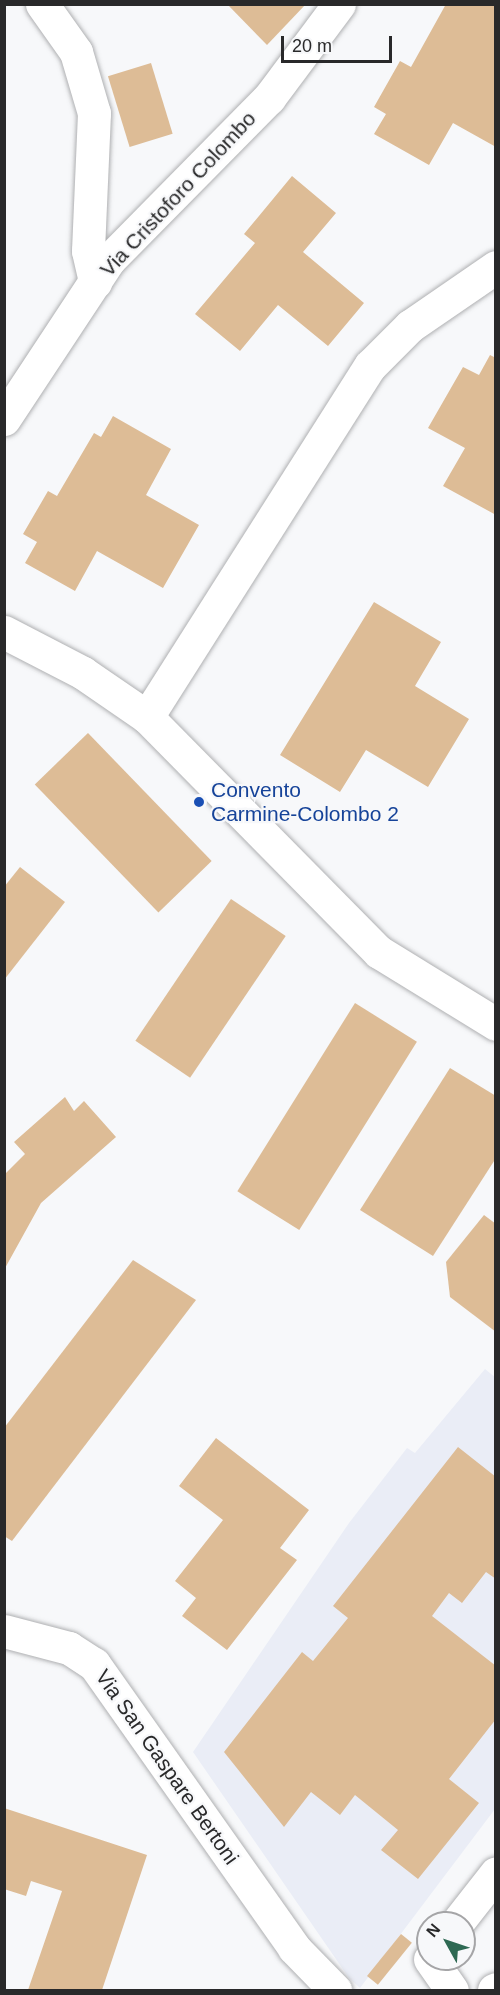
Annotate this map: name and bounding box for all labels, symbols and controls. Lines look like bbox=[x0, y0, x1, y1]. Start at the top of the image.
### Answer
scale bar bbox=[284, 24, 395, 62]
text: 20 m bbox=[292, 36, 332, 56]
street label: Via Cristoforo Colombo bbox=[95, 106, 261, 282]
place label: Convento Carmine-Colombo 2 bbox=[211, 777, 399, 827]
marker: Convento Carmine-Colombo 2 bbox=[192, 795, 206, 809]
street label: Via San Gaspare Bertoni bbox=[90, 1665, 244, 1869]
north arrow bbox=[416, 1911, 476, 1971]
text: N bbox=[423, 1921, 444, 1940]

